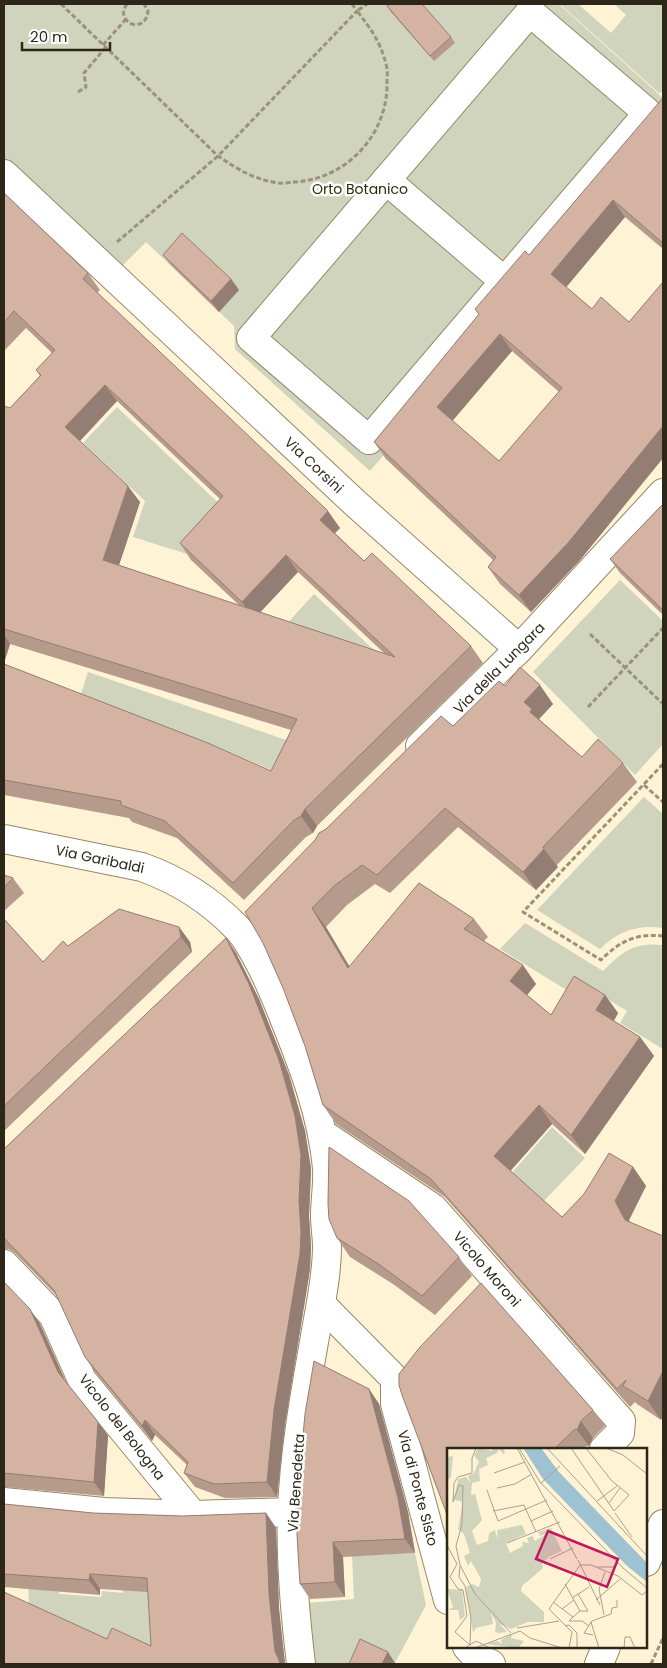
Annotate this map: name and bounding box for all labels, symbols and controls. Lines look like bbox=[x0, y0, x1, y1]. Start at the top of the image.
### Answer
scale bar bbox=[22, 20, 110, 52]
text: 20 m bbox=[30, 26, 68, 47]
park label: Orto Botanico bbox=[312, 179, 408, 199]
street label: Via Corsini bbox=[280, 432, 348, 498]
street label: Via della Lungara bbox=[449, 618, 549, 718]
street label: Via Garibaldi bbox=[54, 840, 146, 878]
street label: Vicolo Moroni bbox=[449, 1227, 525, 1311]
street label: Vicolo del Bologna bbox=[74, 1370, 170, 1484]
street label: Via di Ponte Sisto bbox=[393, 1428, 443, 1548]
street label: Via Benedetta bbox=[283, 1433, 309, 1533]
inset map bbox=[447, 1448, 647, 1648]

